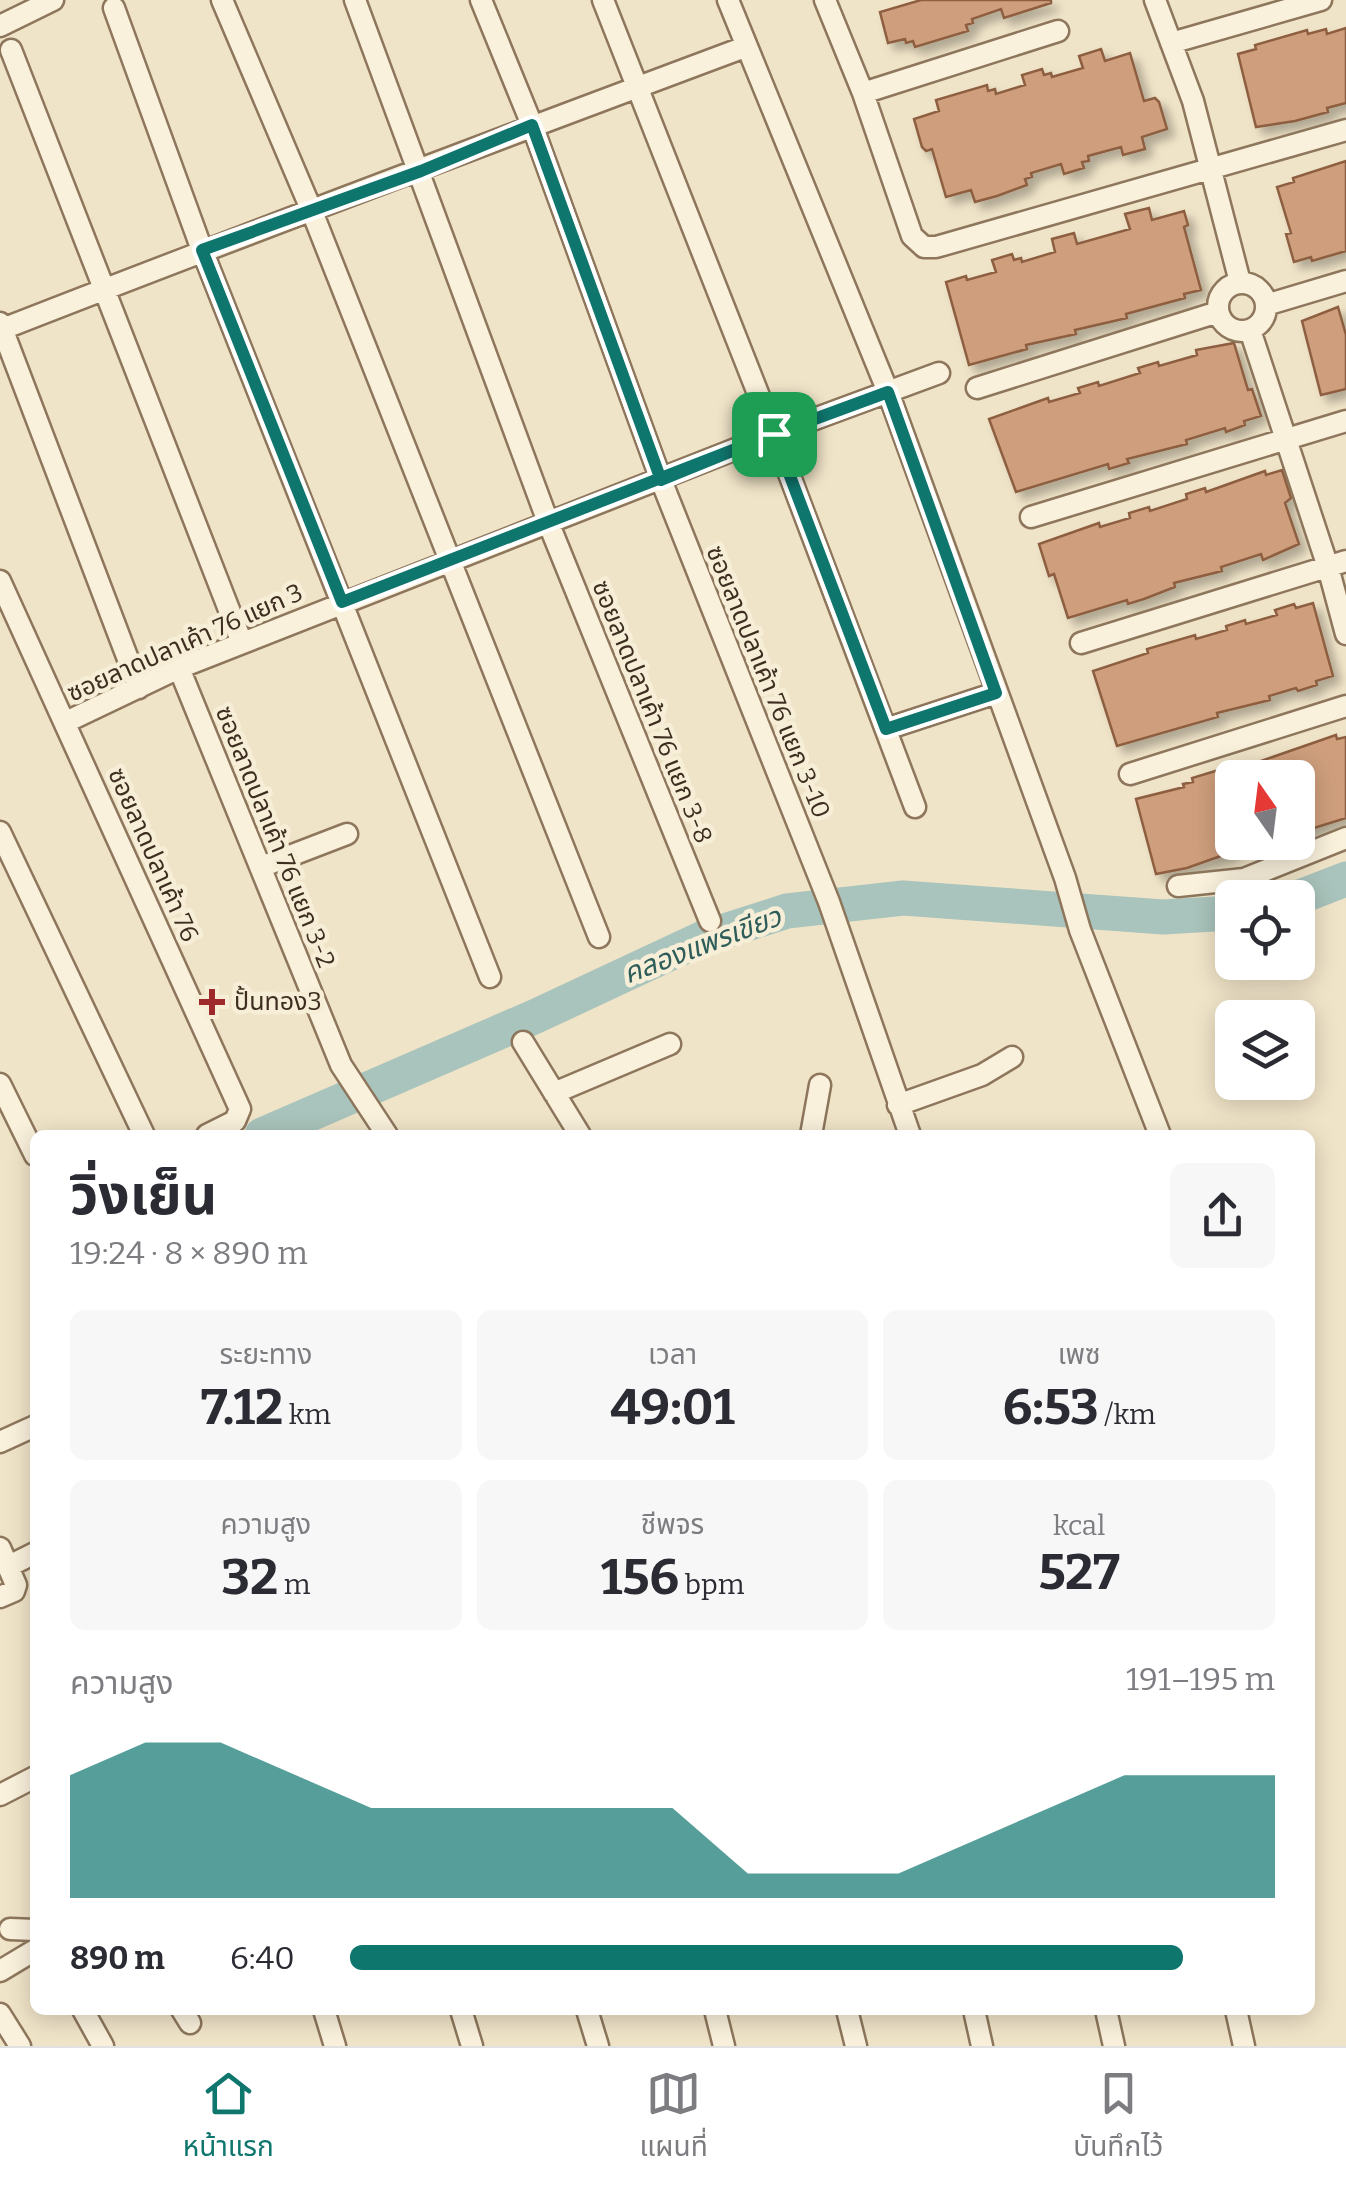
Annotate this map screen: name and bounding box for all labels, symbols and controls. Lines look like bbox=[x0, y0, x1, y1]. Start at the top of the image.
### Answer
pin bbox=[732, 392, 817, 477]
icon: arrive bbox=[747, 407, 802, 462]
street label: ซอยลาดปลาเค้า 76 แยก 3-10 bbox=[700, 541, 836, 823]
street label: ซอยลาดปลาเค้า 76 แยก 3-8 bbox=[585, 576, 719, 848]
street label: ซอยลาดปลาเค้า 76 แยก 3 bbox=[63, 578, 307, 708]
street label: ซอยลาดปลาเค้า 76 แยก 3-2 bbox=[209, 702, 341, 972]
north arrow bbox=[1215, 760, 1315, 860]
map controls bbox=[1215, 760, 1315, 1100]
street label: ซอยลาดปลาเค้า 76 bbox=[101, 763, 205, 947]
button: locate bbox=[1215, 880, 1315, 980]
water label: คลองแพรเขียว bbox=[618, 899, 787, 990]
place label: ปั้นทอง3 bbox=[234, 985, 322, 1017]
marker: ปั้นทอง3 bbox=[199, 989, 225, 1015]
button: layers bbox=[1215, 1000, 1315, 1100]
text: วิ่งเย็น bbox=[70, 1163, 217, 1229]
button: share bbox=[1170, 1163, 1275, 1268]
text: 19:24 · 8 × 890 m bbox=[70, 1234, 308, 1272]
text: ระยะทาง bbox=[219, 1338, 312, 1371]
text: เวลา bbox=[648, 1338, 697, 1371]
text: เพซ bbox=[1058, 1338, 1101, 1371]
text: 7.12 bbox=[201, 1377, 283, 1437]
text: 49:01 bbox=[610, 1377, 735, 1437]
text: 6:53 bbox=[1003, 1377, 1099, 1437]
text: km bbox=[283, 1398, 331, 1431]
text: /km bbox=[1099, 1398, 1156, 1431]
text: ความสูง bbox=[221, 1508, 311, 1541]
text: ชีพจร bbox=[641, 1508, 704, 1541]
text: kcal bbox=[1053, 1509, 1105, 1542]
text: 527 bbox=[1038, 1542, 1120, 1602]
text: 32 bbox=[221, 1547, 278, 1607]
text: 156 bbox=[601, 1547, 679, 1607]
text: m bbox=[278, 1568, 310, 1601]
text: bpm bbox=[679, 1568, 744, 1601]
text: 191–195 m bbox=[1126, 1660, 1275, 1698]
text: ความสูง bbox=[70, 1664, 174, 1702]
text: 890 m bbox=[70, 1939, 165, 1977]
text: 6:40 bbox=[230, 1939, 295, 1977]
tab: หน้าแรก bbox=[183, 2066, 274, 2169]
tab: แผนที่ bbox=[639, 2066, 708, 2169]
tab: บันทึกไว้ bbox=[1073, 2066, 1163, 2169]

